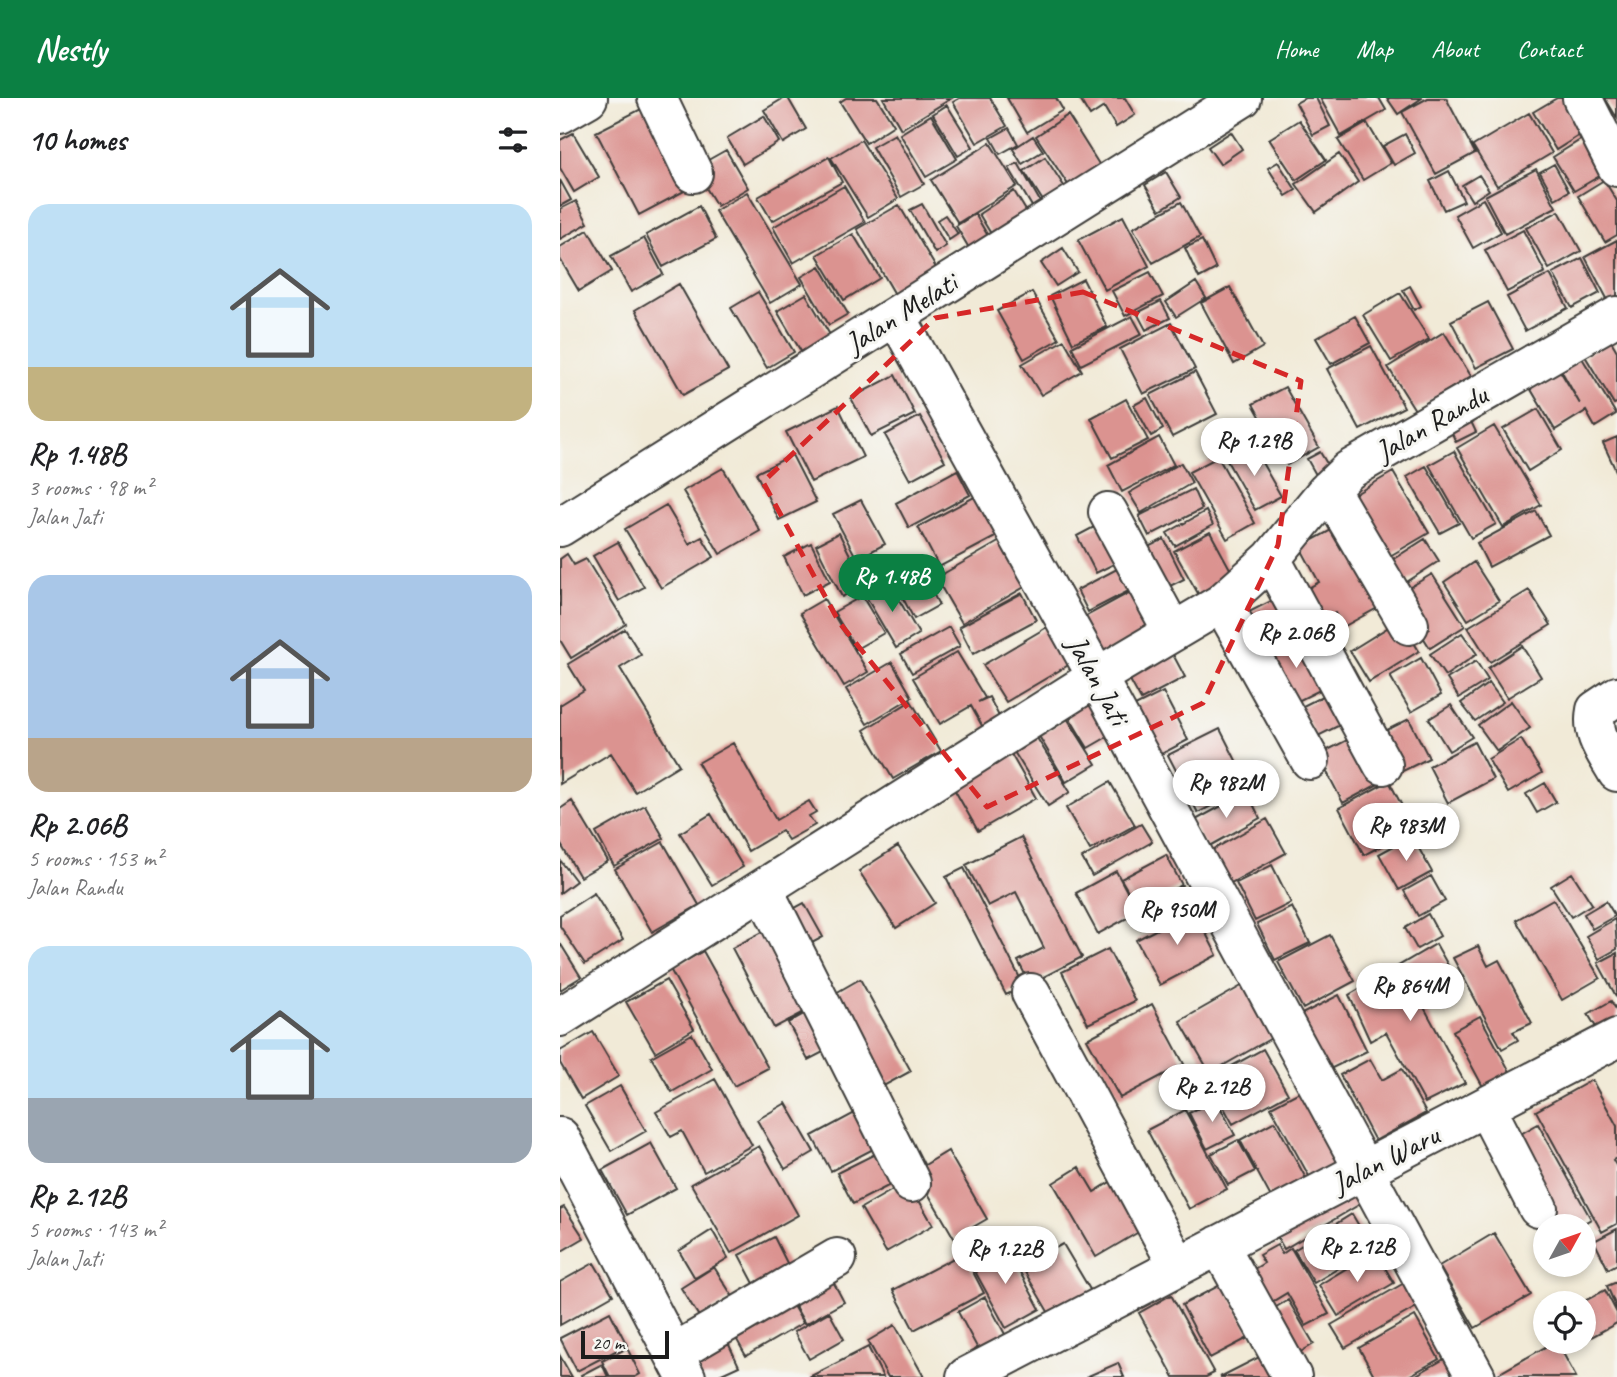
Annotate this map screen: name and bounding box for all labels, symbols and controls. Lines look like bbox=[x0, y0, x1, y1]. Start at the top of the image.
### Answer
text: Nestly bbox=[35, 28, 106, 70]
text: Home bbox=[1275, 34, 1318, 64]
text: Map bbox=[1356, 34, 1393, 64]
text: About bbox=[1431, 34, 1479, 64]
text: Contact bbox=[1517, 34, 1582, 64]
text: 10 homes bbox=[28, 121, 126, 159]
icon: filters bbox=[494, 121, 532, 159]
icon: home bbox=[217, 250, 343, 376]
street label: Jalan Melati bbox=[836, 262, 967, 363]
street label: Jalan Randu bbox=[1366, 375, 1495, 471]
pin: Rp 1.29B bbox=[1182, 418, 1326, 478]
text: Rp 1.29B bbox=[1217, 426, 1291, 455]
text: Rp 1.48B bbox=[28, 435, 126, 473]
text: 3 rooms · 98 m² bbox=[28, 473, 152, 502]
text: Jalan Jati bbox=[28, 502, 102, 531]
pin: Rp 1.48B bbox=[820, 554, 964, 614]
text: Rp 1.48B bbox=[855, 562, 929, 591]
pin: Rp 2.06B bbox=[1224, 610, 1368, 670]
text: Rp 2.06B bbox=[1258, 618, 1334, 647]
icon: home bbox=[217, 621, 343, 747]
street label: Jalan Jati bbox=[1057, 627, 1140, 735]
pin: Rp 982M bbox=[1161, 760, 1291, 820]
text: Rp 982M bbox=[1189, 768, 1263, 797]
pin: Rp 983M bbox=[1341, 804, 1471, 863]
text: Rp 2.06B bbox=[28, 806, 126, 844]
text: Rp 983M bbox=[1369, 811, 1443, 840]
text: 5 rooms · 153 m² bbox=[28, 844, 163, 873]
text: Jalan Randu bbox=[28, 873, 122, 902]
pin: Rp 950M bbox=[1112, 888, 1242, 947]
text: Rp 950M bbox=[1140, 895, 1214, 924]
pin: Rp 864M bbox=[1345, 964, 1475, 1023]
text: Rp 864M bbox=[1372, 971, 1448, 1000]
icon: home bbox=[217, 992, 343, 1118]
pin: Rp 2.12B bbox=[1140, 1065, 1284, 1124]
text: Rp 2.12B bbox=[1175, 1072, 1249, 1101]
street label: Jalan Waru bbox=[1323, 1115, 1447, 1203]
text: Rp 2.12B bbox=[28, 1177, 126, 1215]
north arrow bbox=[1533, 1214, 1596, 1278]
map controls bbox=[1533, 1214, 1596, 1354]
text: 5 rooms · 143 m² bbox=[28, 1215, 163, 1244]
pin: Rp 2.12B bbox=[1285, 1224, 1429, 1284]
pin: Rp 1.22B bbox=[933, 1226, 1077, 1286]
text: Rp 2.12B bbox=[1320, 1232, 1394, 1261]
text: Rp 1.22B bbox=[968, 1234, 1042, 1263]
text: Jalan Jati bbox=[28, 1244, 102, 1273]
button: locate bbox=[1533, 1291, 1596, 1354]
scale bar bbox=[581, 1328, 668, 1360]
text: 20 m bbox=[592, 1331, 624, 1355]

